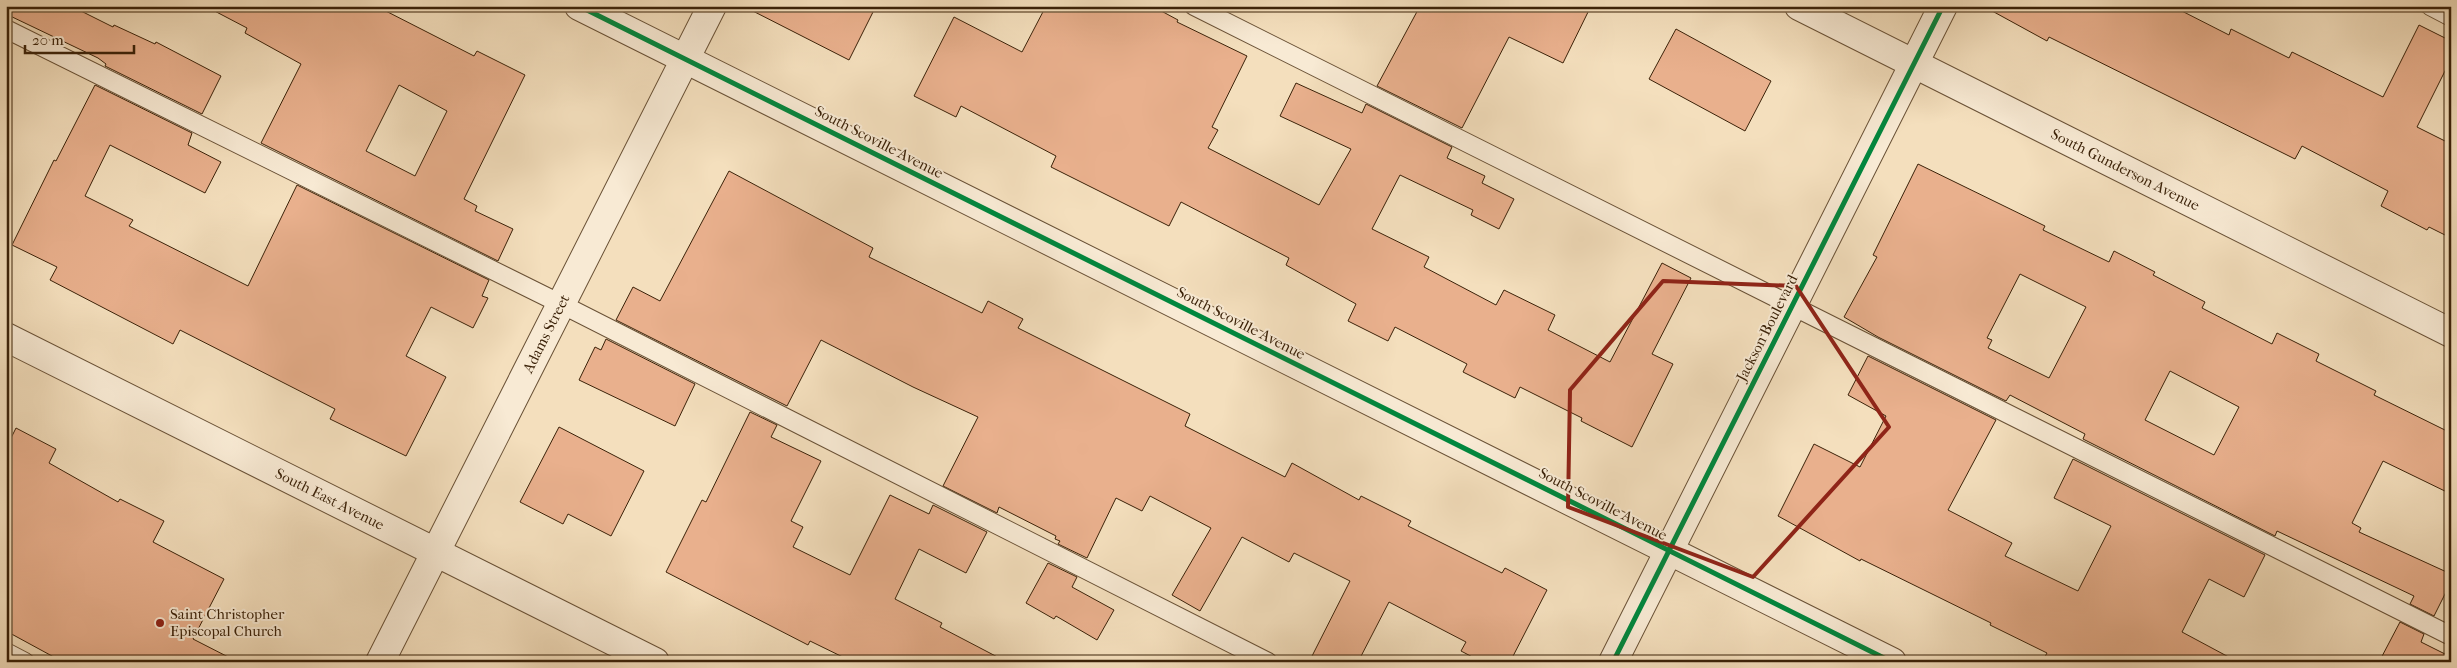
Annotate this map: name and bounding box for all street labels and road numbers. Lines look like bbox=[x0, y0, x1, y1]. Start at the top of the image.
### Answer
street label: South Scoville Avenue bbox=[812, 102, 947, 182]
street label: South Gunderson Avenue bbox=[2048, 125, 2203, 215]
street label: Jackson Boulevard bbox=[1732, 271, 1802, 385]
street label: South Scoville Avenue bbox=[1174, 283, 1309, 363]
street label: Adams Street bbox=[518, 291, 574, 377]
street label: South East Avenue bbox=[272, 464, 388, 534]
street label: South Scoville Avenue bbox=[1536, 464, 1671, 544]

